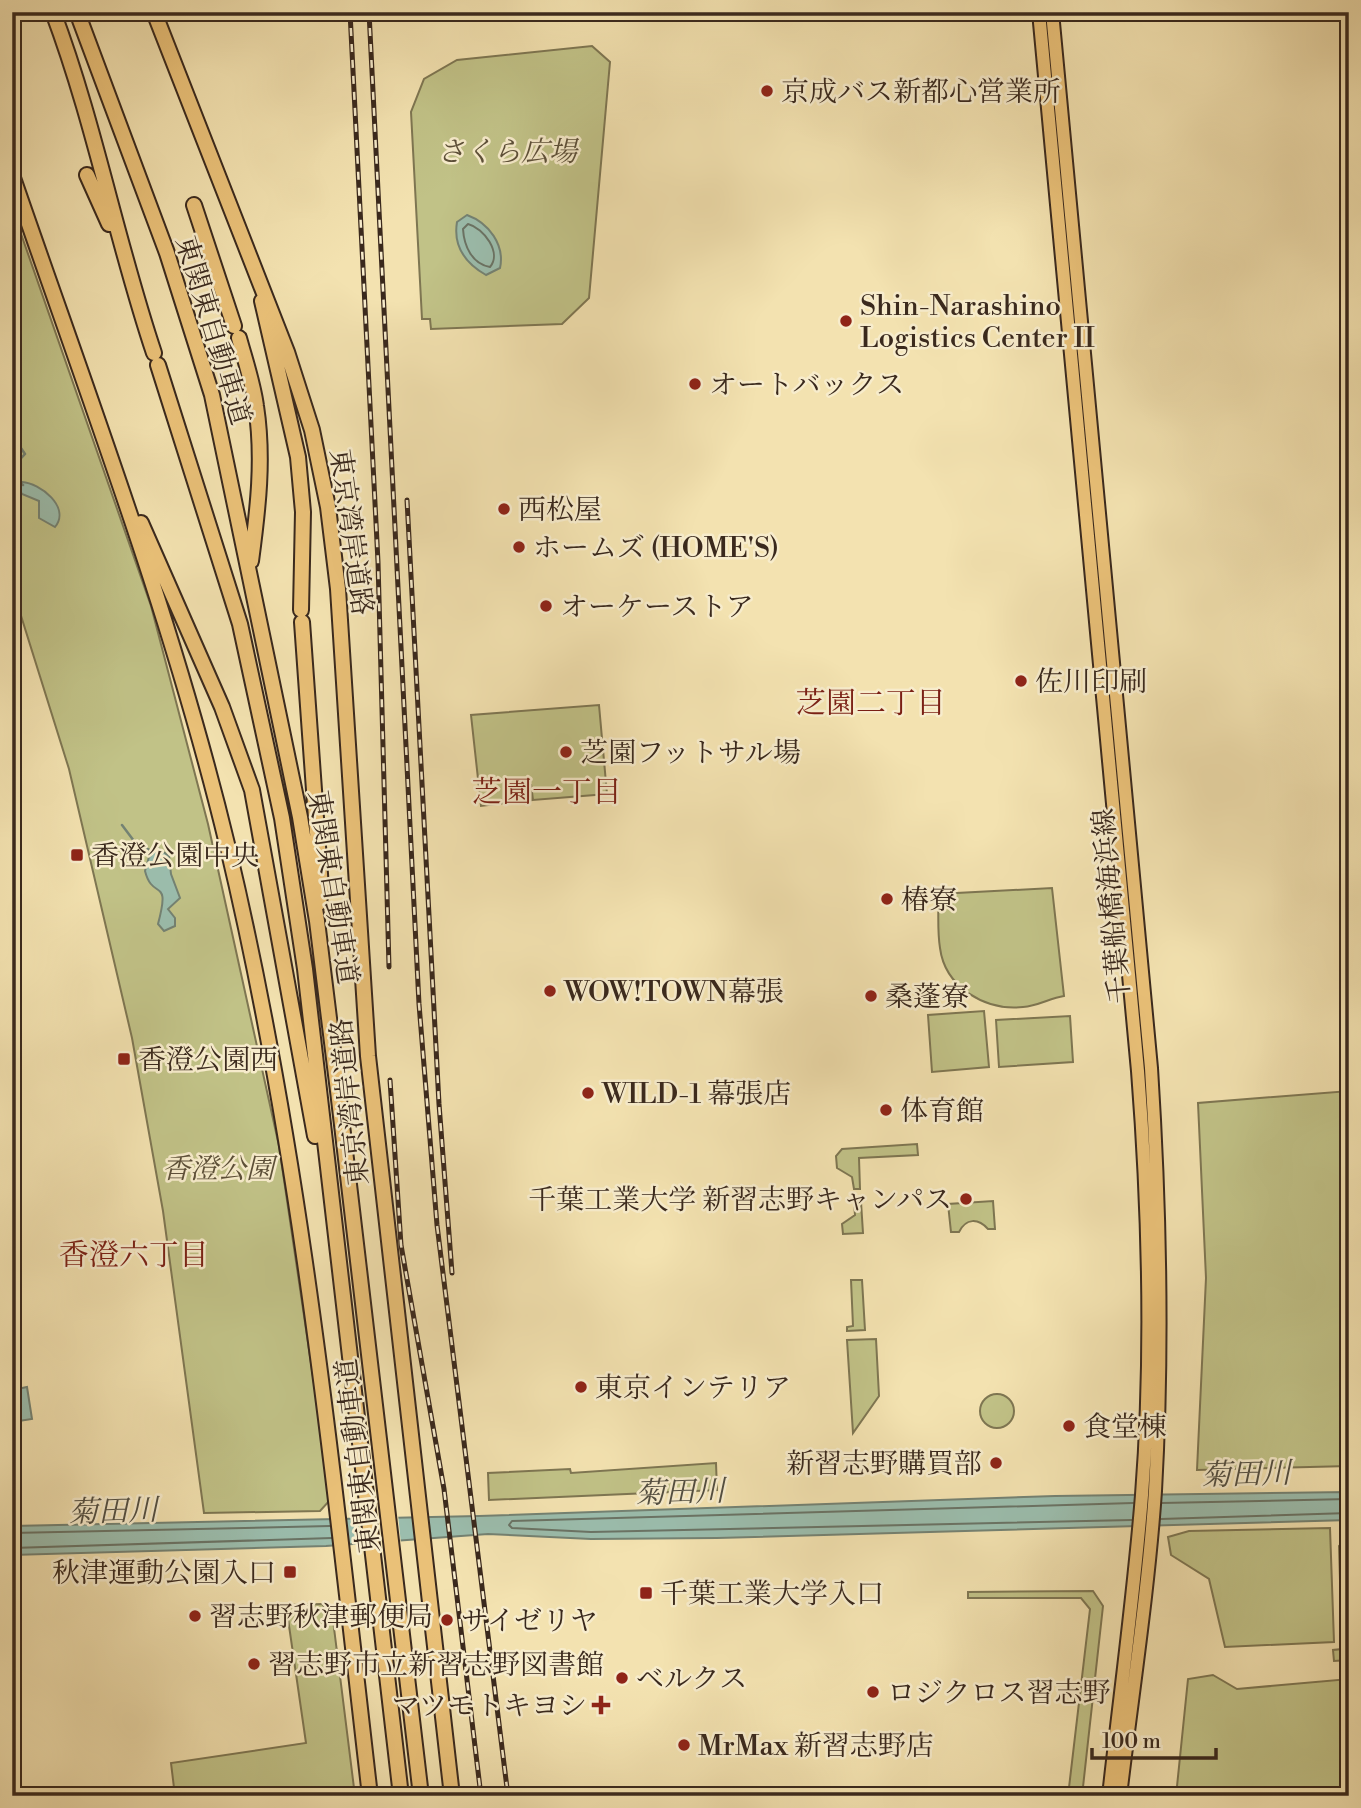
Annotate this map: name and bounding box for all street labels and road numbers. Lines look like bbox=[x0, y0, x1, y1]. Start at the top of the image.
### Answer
street label: 東関東自動車道 bbox=[167, 232, 258, 429]
street label: 東京湾岸道路 bbox=[321, 447, 380, 618]
street label: 東関東自動車道 bbox=[300, 788, 365, 987]
street label: 千葉船橋海浜線 bbox=[1087, 807, 1138, 1005]
street label: 東京湾岸道路 bbox=[324, 1016, 377, 1187]
street label: 東関東自動車道 bbox=[329, 1356, 388, 1555]

